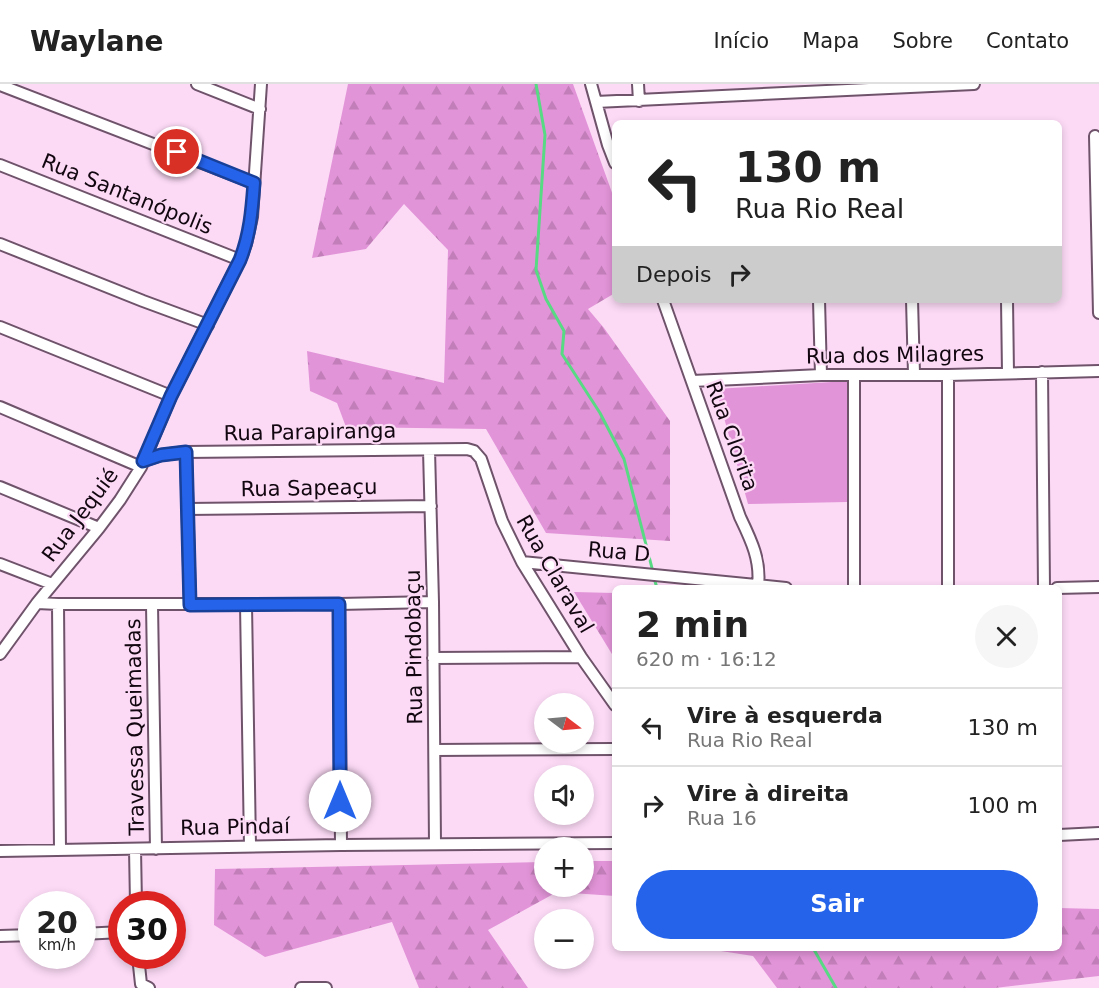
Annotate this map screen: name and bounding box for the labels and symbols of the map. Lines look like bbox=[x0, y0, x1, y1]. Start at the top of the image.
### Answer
pin bbox=[151, 126, 202, 177]
street label: Rua Santanópolis bbox=[38, 149, 216, 239]
street label: Rua dos Milagres bbox=[806, 341, 984, 369]
street label: Rua Clorita bbox=[701, 378, 763, 494]
street label: Rua Parapiranga bbox=[223, 418, 397, 446]
street label: Rua Jequié bbox=[37, 463, 123, 567]
street label: Rua Sapeaçu bbox=[240, 475, 378, 501]
street label: Rua Claraval bbox=[511, 511, 599, 637]
street label: Rua D bbox=[587, 537, 651, 567]
street label: Rua Pindobaçu bbox=[401, 569, 427, 725]
street label: Travessa Queimadas bbox=[121, 618, 149, 837]
north arrow bbox=[534, 693, 594, 753]
position arrow bbox=[308, 769, 372, 833]
street label: Rua Pindaí bbox=[180, 814, 291, 840]
speed limit sign: 30 bbox=[108, 891, 186, 969]

